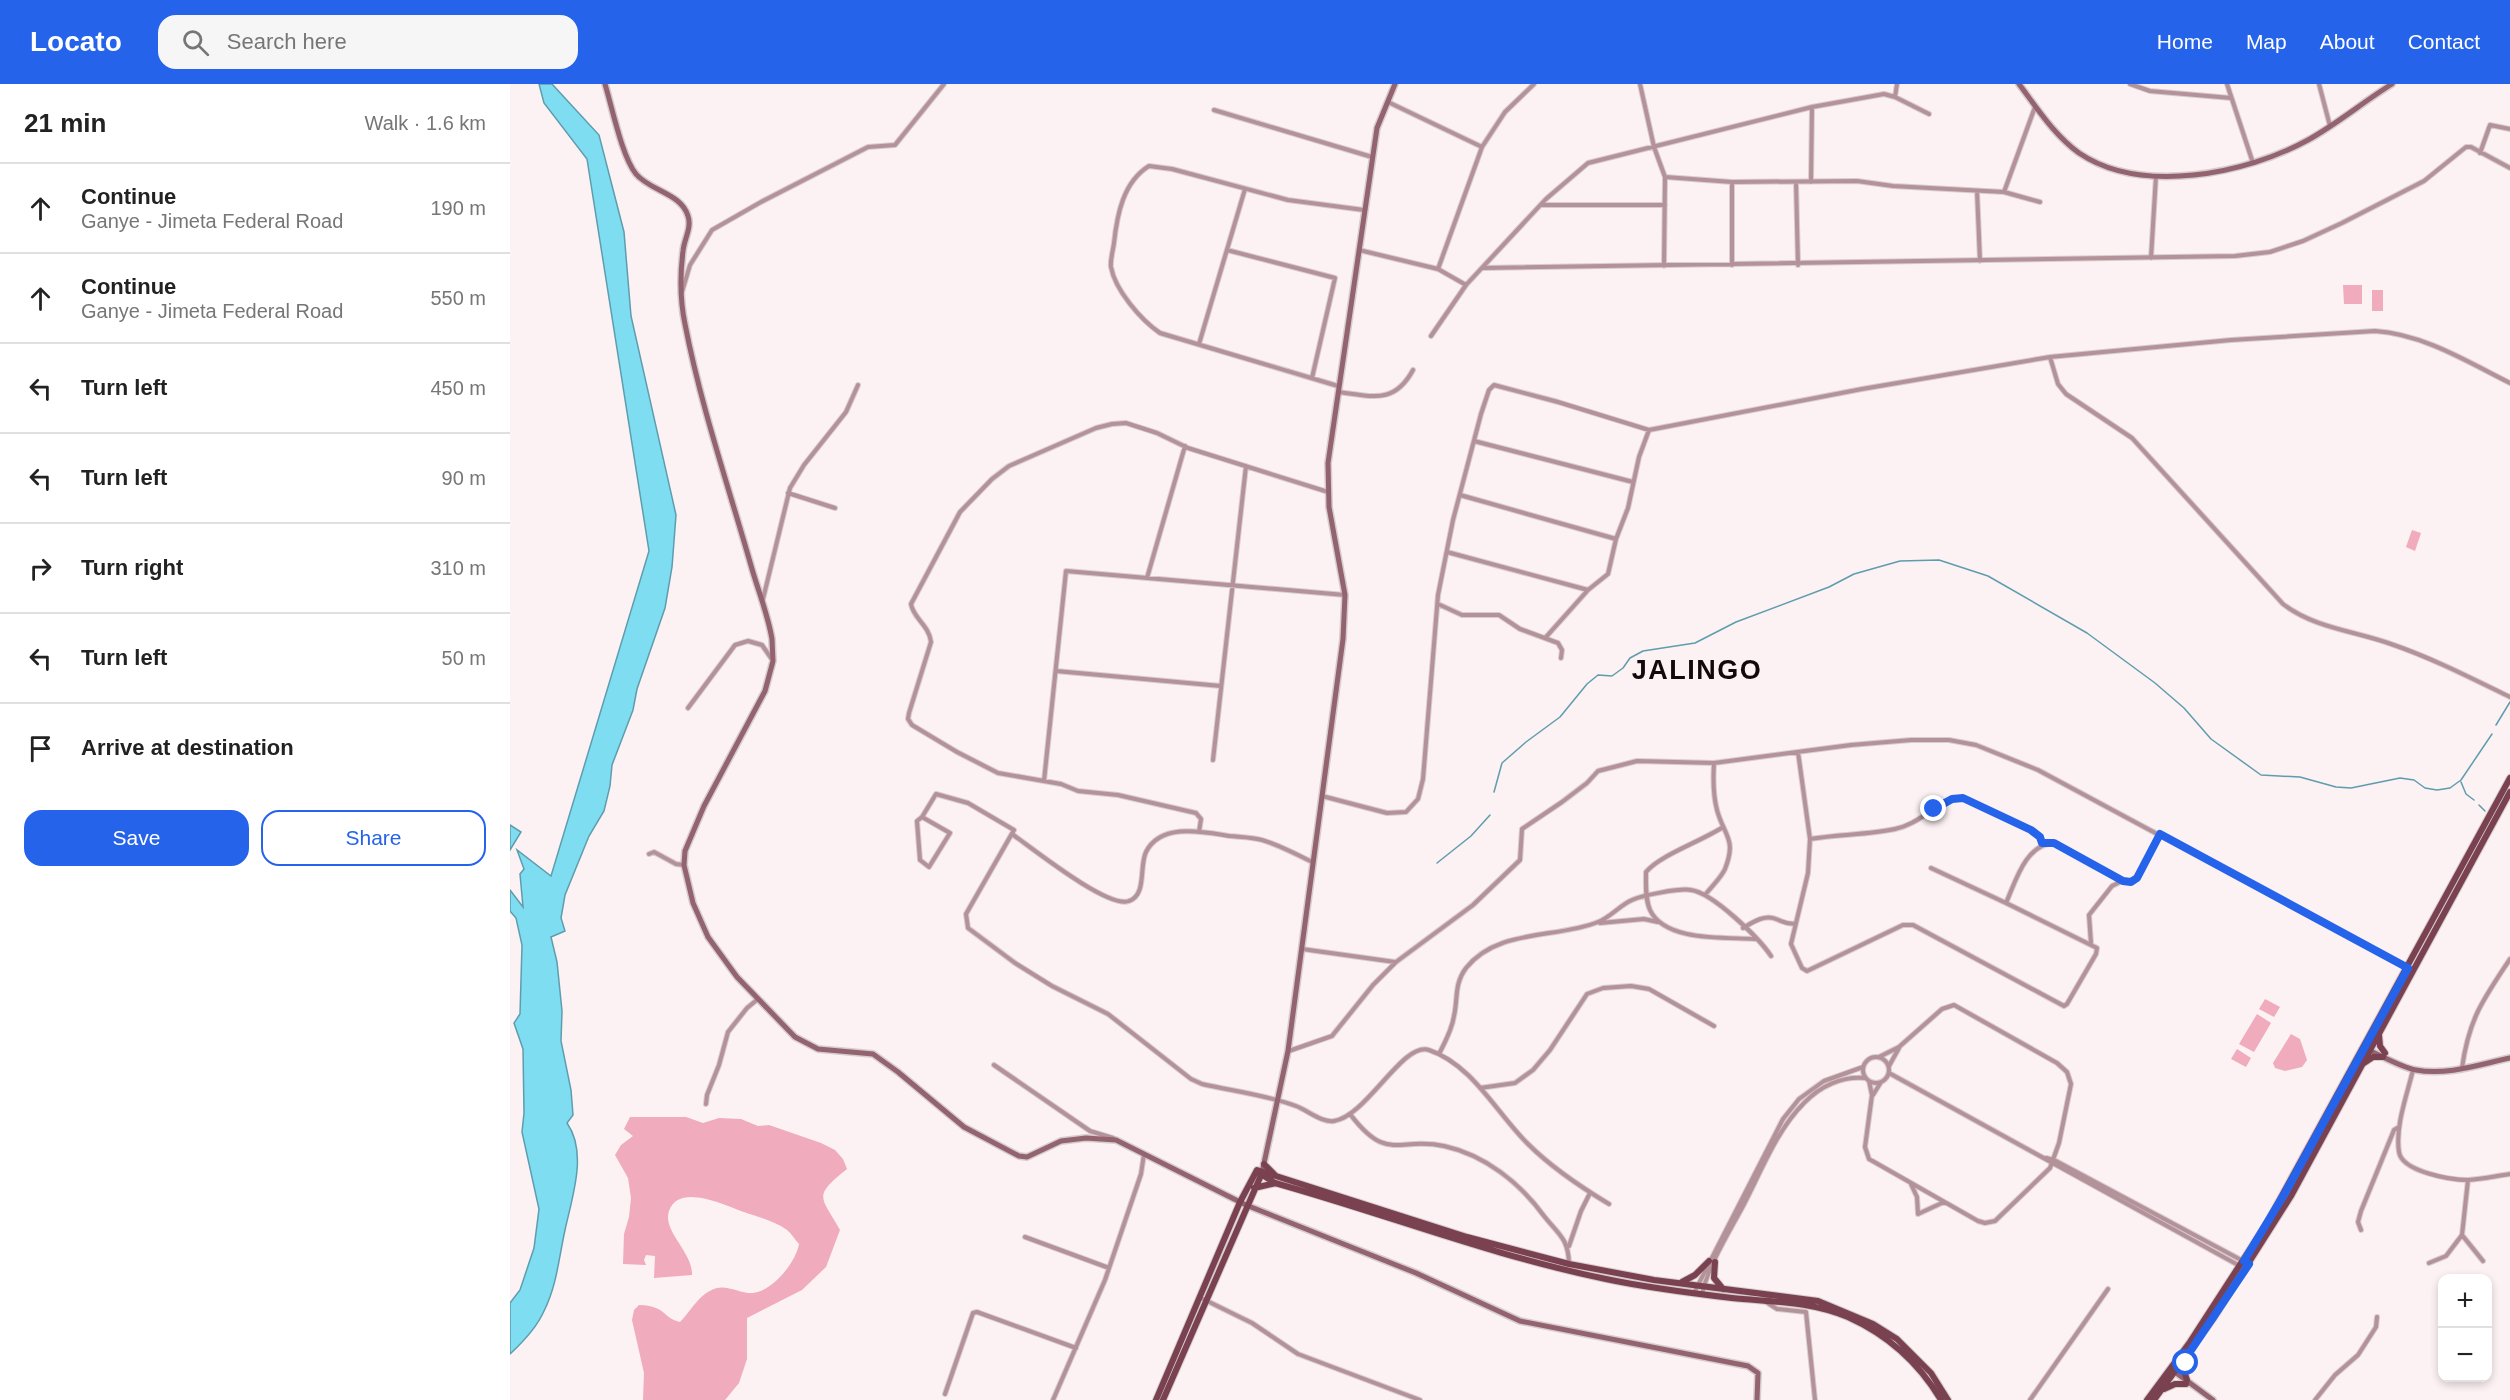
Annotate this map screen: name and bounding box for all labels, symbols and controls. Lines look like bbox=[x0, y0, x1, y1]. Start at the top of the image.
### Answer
search box bbox=[158, 15, 578, 69]
text: Locato bbox=[30, 26, 122, 57]
icon: search bbox=[179, 26, 212, 59]
text: Search here bbox=[227, 29, 347, 54]
text: Home bbox=[2157, 30, 2213, 53]
text: Map bbox=[2246, 30, 2287, 53]
text: About bbox=[2320, 30, 2375, 53]
text: Contact bbox=[2408, 30, 2480, 53]
text: 21 min bbox=[24, 108, 106, 138]
text: Walk · 1.6 km bbox=[365, 112, 486, 134]
text: Continue bbox=[81, 184, 176, 209]
icon: ahead bbox=[24, 192, 57, 225]
text: 190 m bbox=[430, 197, 486, 219]
text: Ganye - Jimeta Federal Road bbox=[81, 210, 343, 232]
text: Continue bbox=[81, 274, 176, 299]
icon: ahead bbox=[24, 282, 57, 315]
text: 550 m bbox=[430, 287, 486, 309]
text: Ganye - Jimeta Federal Road bbox=[81, 300, 343, 322]
icon: left bbox=[24, 372, 57, 405]
text: Turn left bbox=[81, 375, 167, 400]
text: 450 m bbox=[430, 377, 486, 399]
icon: left bbox=[24, 462, 57, 495]
text: Turn left bbox=[81, 465, 167, 490]
text: 90 m bbox=[442, 467, 486, 489]
icon: right bbox=[24, 552, 57, 585]
text: Turn right bbox=[81, 555, 183, 580]
text: 310 m bbox=[430, 557, 486, 579]
icon: left bbox=[24, 642, 57, 675]
text: Turn left bbox=[81, 645, 167, 670]
text: 50 m bbox=[442, 647, 486, 669]
district label: JALINGO bbox=[1632, 655, 1762, 685]
icon: arrive bbox=[24, 732, 57, 765]
text: Arrive at destination bbox=[81, 735, 294, 760]
route end bbox=[1920, 795, 1946, 821]
button: Save bbox=[24, 810, 249, 866]
button: Share bbox=[261, 810, 486, 866]
map controls bbox=[2438, 1274, 2492, 1382]
button: + bbox=[2438, 1274, 2492, 1328]
button: − bbox=[2438, 1328, 2492, 1382]
route start bbox=[2172, 1349, 2198, 1375]

